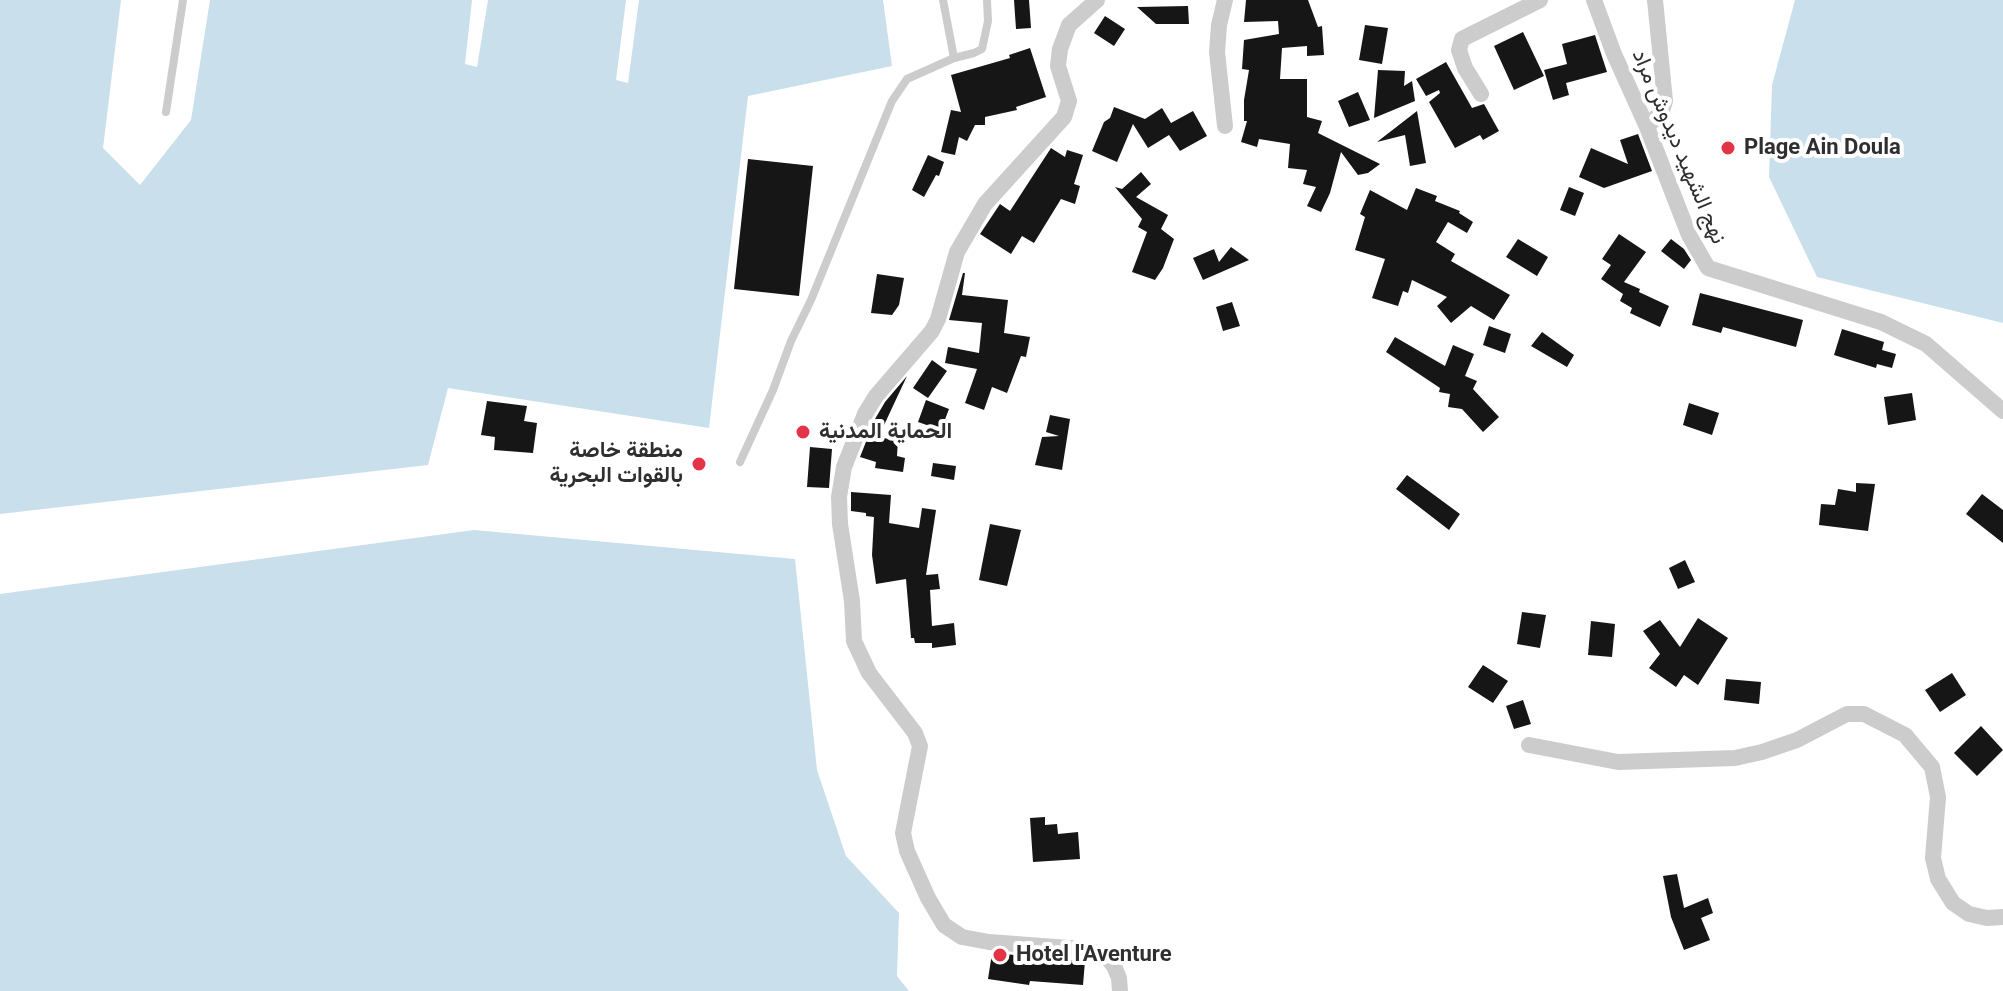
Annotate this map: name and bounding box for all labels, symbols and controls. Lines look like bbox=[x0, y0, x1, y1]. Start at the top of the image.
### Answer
street label: نهج الشهيد ديدوش مراد bbox=[1625, 46, 1731, 248]
place label: Plage Ain Doula bbox=[1744, 135, 1901, 161]
marker: Plage Ain Doula bbox=[1719, 139, 1737, 157]
place label: الحماية المدنية bbox=[819, 419, 952, 445]
marker: الحماية المدنية bbox=[794, 423, 812, 441]
place label: منطقة خاصة بالقوات البحرية bbox=[549, 438, 683, 490]
marker: منطقة خاصة بالقوات البحرية bbox=[690, 455, 708, 473]
place label: Hotel l'Aventure bbox=[1016, 942, 1172, 968]
marker: Hotel l'Aventure bbox=[991, 946, 1009, 964]

